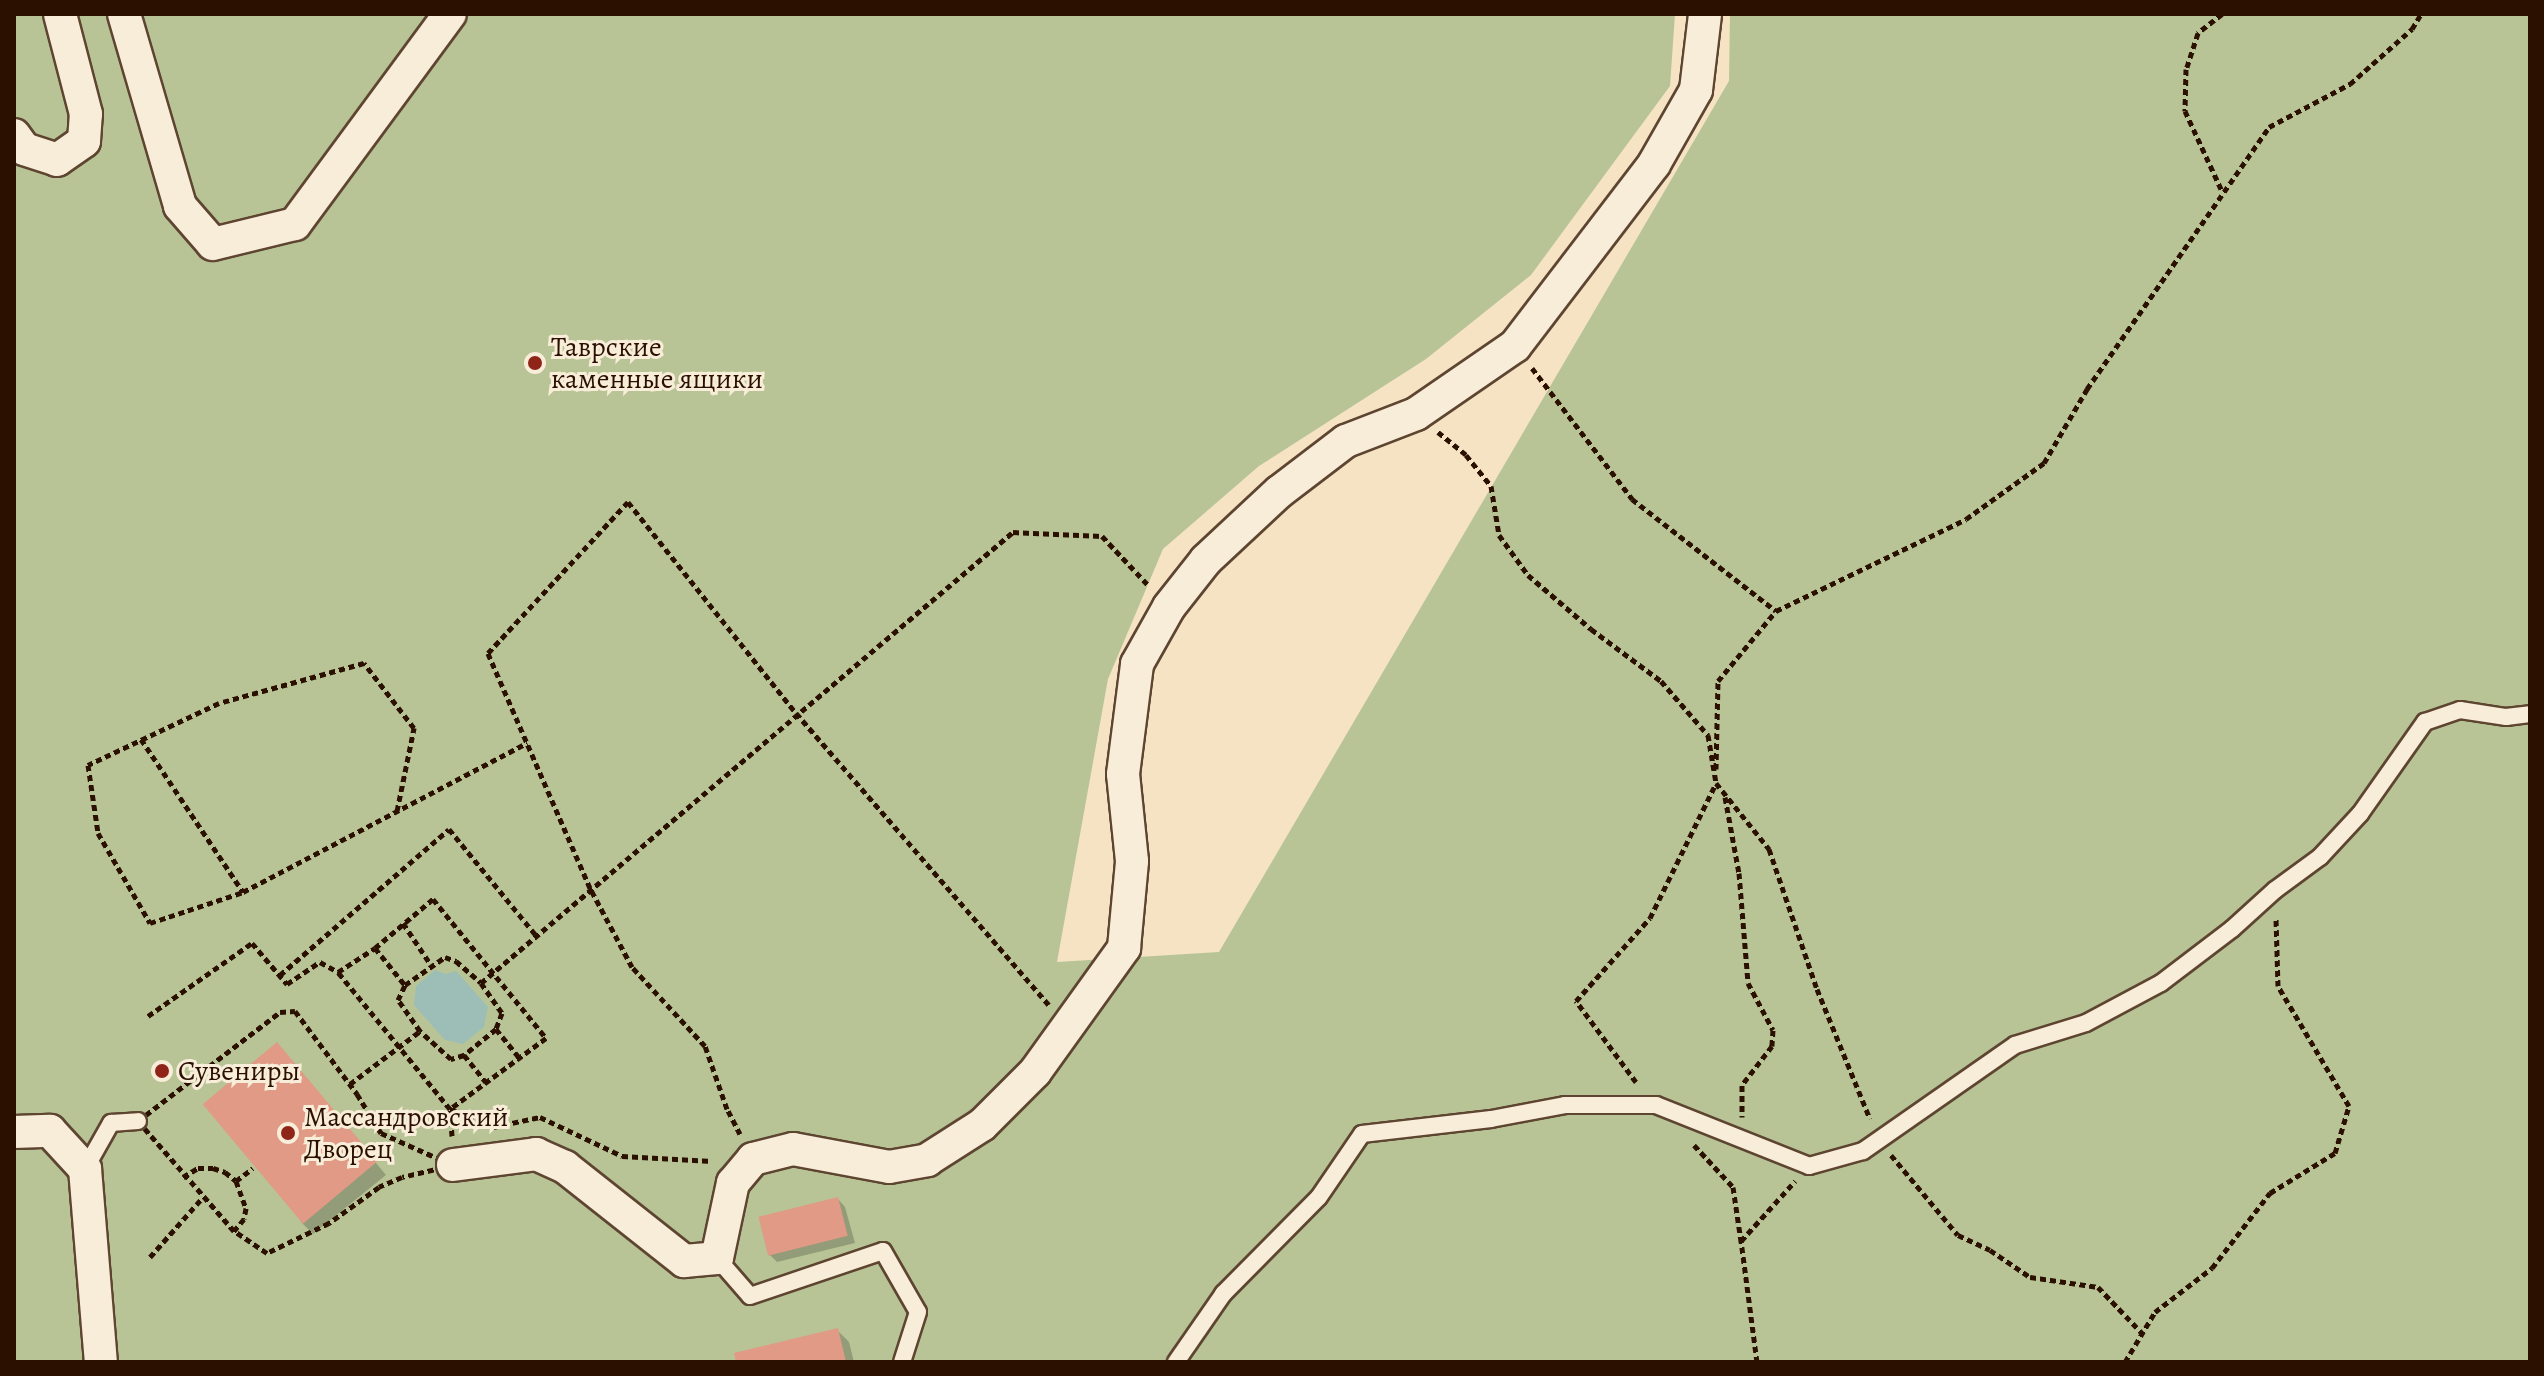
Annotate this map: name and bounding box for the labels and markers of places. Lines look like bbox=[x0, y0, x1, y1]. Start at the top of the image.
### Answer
place label: Таврские каменные ящики bbox=[551, 330, 763, 396]
marker: Таврские каменные ящики bbox=[526, 354, 544, 372]
place label: Сувениры bbox=[178, 1054, 300, 1088]
marker: Сувениры bbox=[153, 1062, 171, 1080]
place label: Массандровский Дворец bbox=[304, 1100, 509, 1166]
marker: Массандровский Дворец bbox=[279, 1124, 297, 1142]

